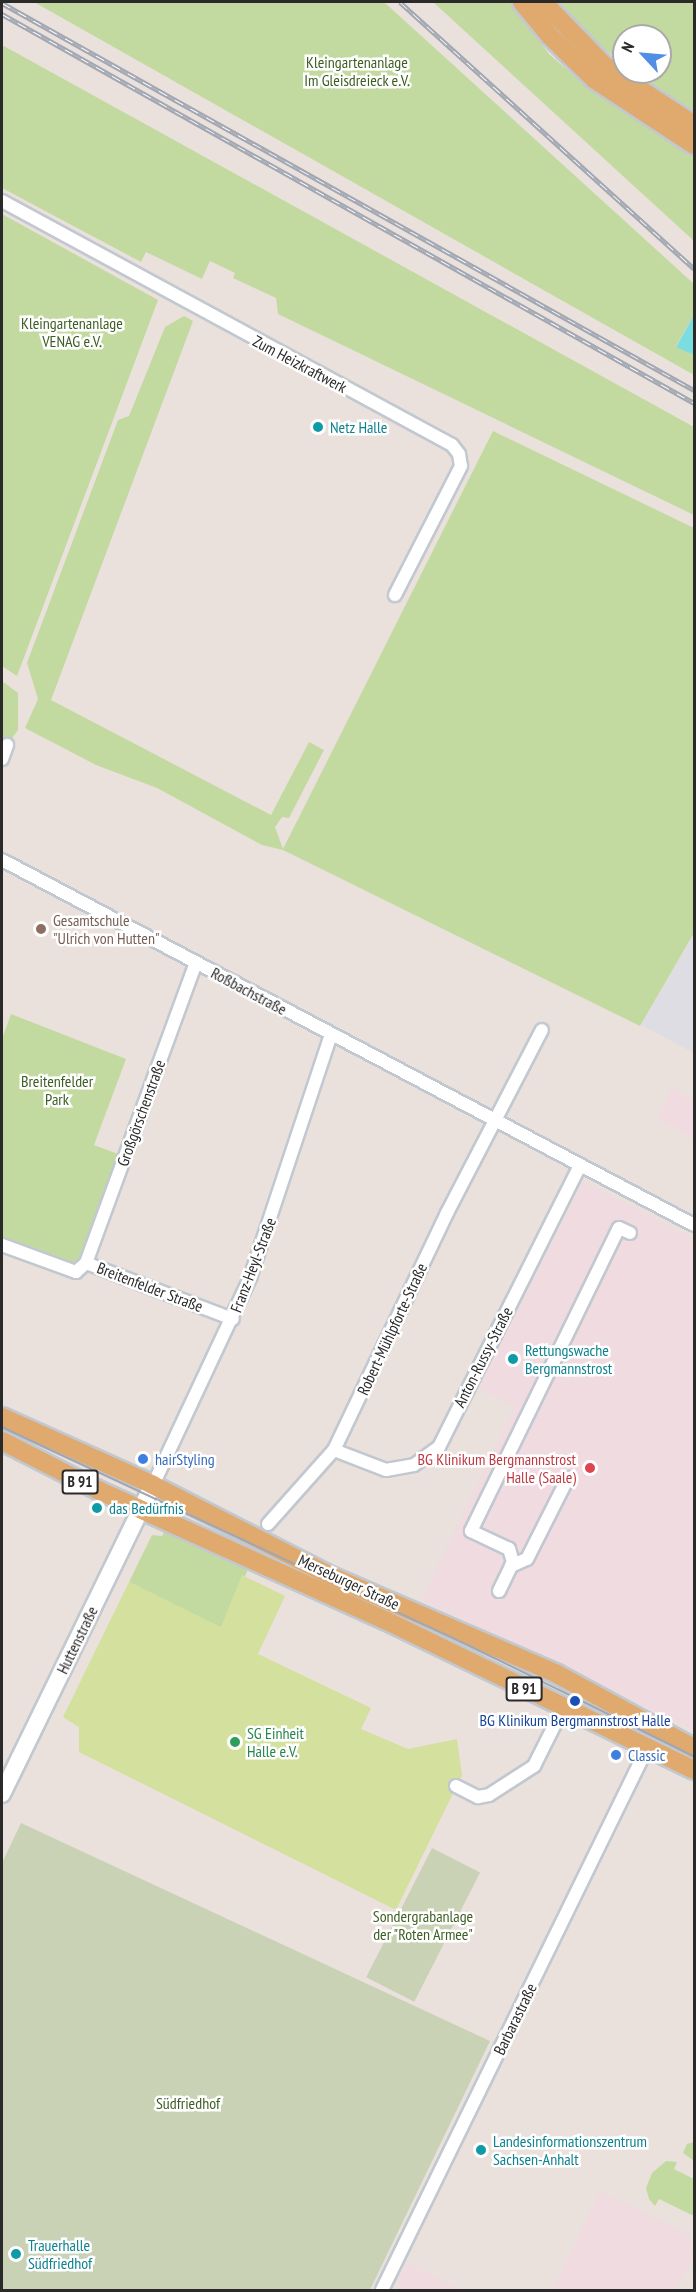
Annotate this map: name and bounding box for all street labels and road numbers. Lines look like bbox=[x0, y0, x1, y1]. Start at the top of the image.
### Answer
street label: Zum Heizkraftwerk bbox=[250, 331, 350, 397]
street label: Roßbachstraße bbox=[208, 963, 290, 1019]
street label: Großgörschenstraße bbox=[113, 1057, 169, 1169]
street label: Franz-Heyl-Straße bbox=[226, 1215, 280, 1315]
street label: Breitenfelder Straße bbox=[94, 1258, 206, 1316]
street label: Robert-Mühlpforte-Straße bbox=[353, 1260, 431, 1398]
street label: Anton-Russy-Straße bbox=[449, 1304, 517, 1410]
road number: B 91 bbox=[60, 1470, 100, 1494]
street label: Merseburger Straße bbox=[295, 1550, 403, 1614]
street label: Huttenstraße bbox=[52, 1603, 102, 1677]
road number: B 91 bbox=[504, 1677, 544, 1701]
street label: Barbarastraße bbox=[489, 1980, 541, 2058]

